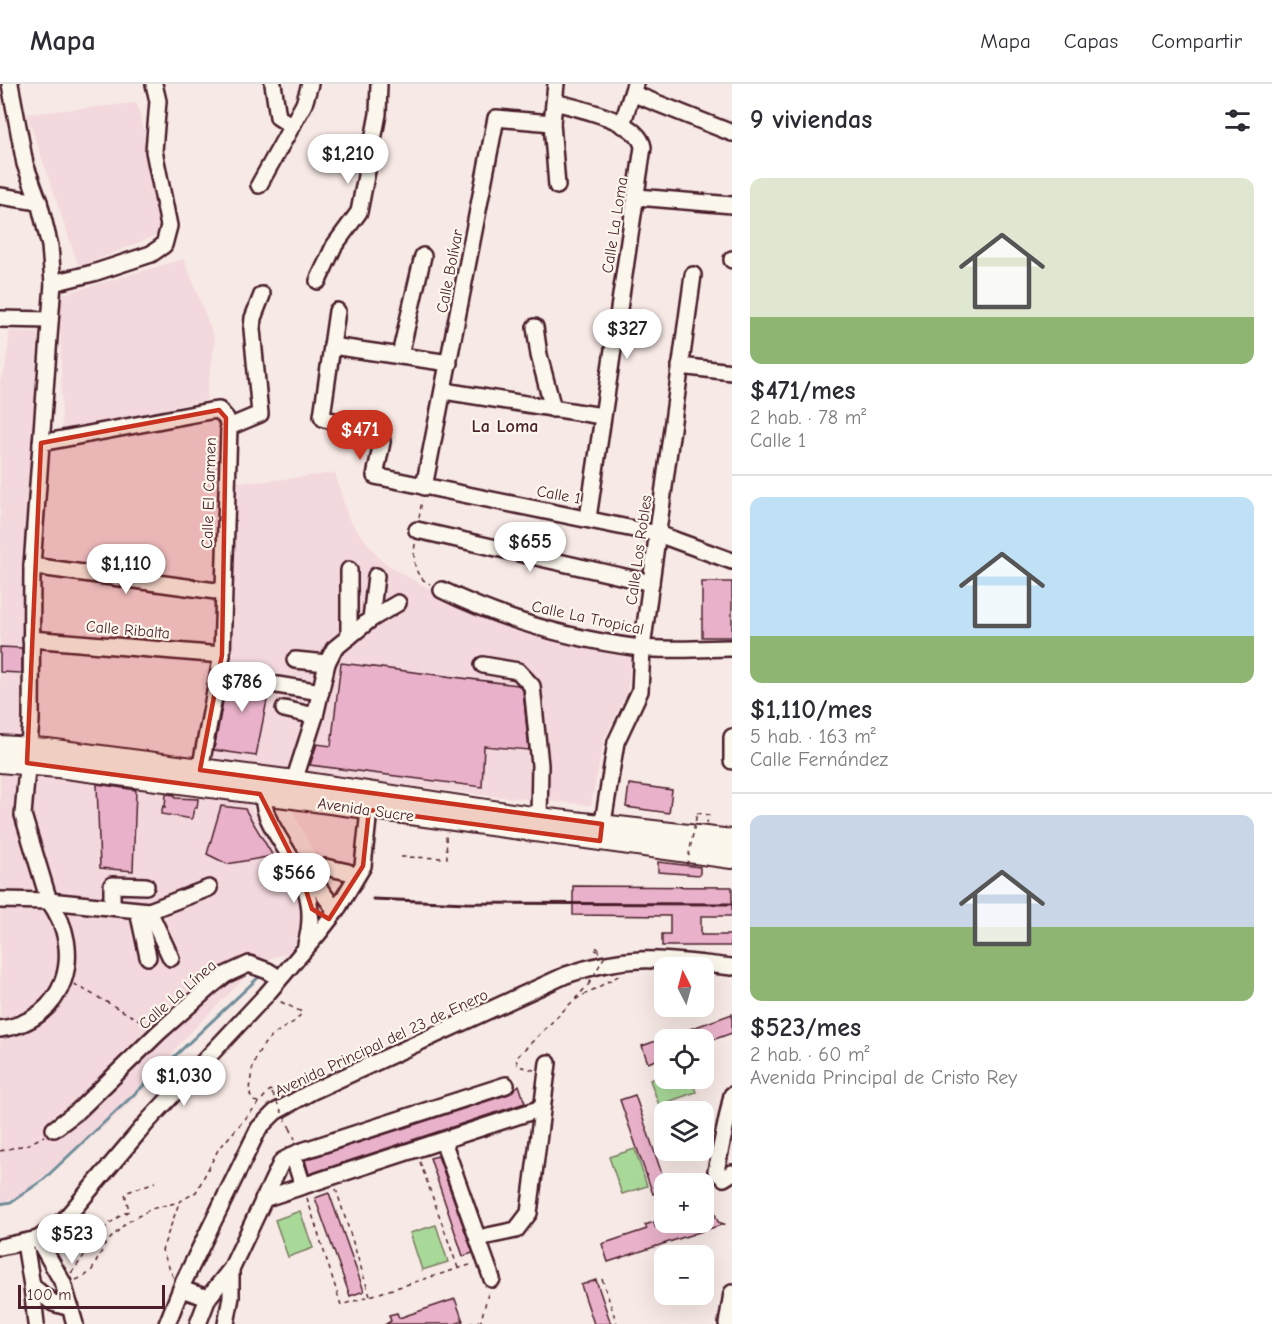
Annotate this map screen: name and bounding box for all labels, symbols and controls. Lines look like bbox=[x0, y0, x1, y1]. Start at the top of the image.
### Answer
text: Mapa bbox=[30, 25, 96, 57]
text: Mapa bbox=[980, 29, 1031, 53]
text: Capas bbox=[1064, 29, 1118, 53]
text: Compartir bbox=[1151, 29, 1242, 53]
icon: filters bbox=[1221, 104, 1254, 137]
text: 9 viviendas bbox=[750, 105, 872, 135]
pin: $1,210 bbox=[299, 134, 397, 185]
text: $1,210 bbox=[322, 142, 374, 165]
street label: Calle La Loma bbox=[598, 176, 632, 275]
icon: home bbox=[948, 217, 1056, 325]
street label: Calle Bolívar bbox=[433, 227, 467, 315]
pin: $327 bbox=[591, 309, 663, 360]
text: $327 bbox=[607, 317, 647, 340]
text: $471/mes bbox=[750, 376, 856, 406]
text: 2 hab. · 78 m² bbox=[750, 406, 866, 429]
pin: $471 bbox=[324, 410, 396, 461]
district label: La Loma bbox=[472, 416, 538, 437]
text: $471 bbox=[341, 418, 379, 441]
text: Calle 1 bbox=[750, 429, 806, 452]
street label: Calle El Carmen bbox=[198, 437, 220, 549]
street label: Calle 1 bbox=[535, 482, 582, 508]
street label: Calle Los Robles bbox=[622, 494, 656, 606]
pin: $655 bbox=[494, 522, 566, 573]
text: $655 bbox=[508, 530, 552, 553]
icon: home bbox=[948, 536, 1056, 644]
pin: $1,110 bbox=[77, 544, 175, 595]
text: $1,110 bbox=[101, 552, 151, 575]
street label: Calle La Tropical bbox=[530, 597, 646, 639]
street label: Calle Ribalta bbox=[85, 617, 171, 643]
pin: $786 bbox=[206, 662, 278, 713]
text: $786 bbox=[221, 670, 263, 693]
text: $1,110/mes bbox=[750, 695, 872, 725]
text: 5 hab. · 163 m² bbox=[750, 725, 876, 748]
text: Calle Fernández bbox=[750, 748, 888, 771]
street label: Avenida Sucre bbox=[317, 794, 415, 826]
pin: $566 bbox=[258, 853, 330, 904]
icon: home bbox=[948, 854, 1056, 962]
text: $566 bbox=[272, 861, 316, 884]
street label: Calle La Línea bbox=[135, 956, 220, 1033]
north arrow bbox=[654, 957, 714, 1017]
map controls bbox=[654, 957, 714, 1305]
street label: Avenida Principal del 23 de Enero bbox=[272, 986, 491, 1100]
text: $523/mes bbox=[750, 1013, 861, 1043]
button: locate bbox=[654, 1029, 714, 1089]
text: 2 hab. · 60 m² bbox=[750, 1043, 870, 1066]
pin: $1,030 bbox=[135, 1056, 233, 1107]
text: $1,030 bbox=[156, 1064, 212, 1087]
text: Avenida Principal de Cristo Rey bbox=[750, 1066, 1017, 1089]
button: layers bbox=[654, 1101, 714, 1161]
button: + bbox=[654, 1173, 714, 1233]
pin: $523 bbox=[36, 1214, 108, 1265]
text: $523 bbox=[51, 1222, 93, 1245]
button: − bbox=[654, 1245, 714, 1305]
scale bar bbox=[18, 1282, 165, 1310]
text: 100 m bbox=[27, 1286, 71, 1304]

